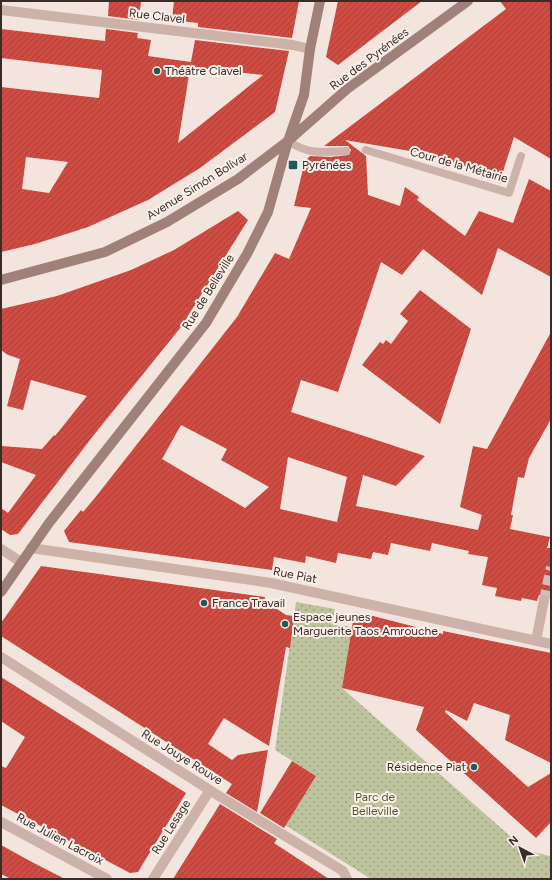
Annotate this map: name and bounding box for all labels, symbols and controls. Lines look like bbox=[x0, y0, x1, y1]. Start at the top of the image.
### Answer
street label: Rue Clavel bbox=[128, 6, 186, 26]
street label: Rue des Pyrénées bbox=[327, 25, 412, 93]
place label: Théâtre Clavel bbox=[165, 64, 242, 78]
marker: Théâtre Clavel bbox=[152, 66, 162, 76]
street label: Cour de la Métairie bbox=[408, 144, 510, 186]
street label: Avenue Simón Bolívar bbox=[144, 149, 250, 223]
place label: Pyrénées bbox=[302, 158, 352, 172]
marker: Pyrénées bbox=[287, 159, 299, 171]
street label: Rue de Belleville bbox=[179, 251, 237, 332]
street label: Rue Piat bbox=[272, 564, 318, 586]
place label: France Travail bbox=[212, 596, 285, 610]
marker: France Travail bbox=[199, 598, 209, 608]
place label: Espace jeunes Marguerite Taos Amrouche bbox=[293, 610, 438, 638]
marker: Espace jeunes Marguerite Taos Amrouche bbox=[280, 619, 290, 629]
street label: Rue Jouye Rouve bbox=[139, 726, 226, 788]
place label: Résidence Piat bbox=[387, 760, 466, 774]
marker: Résidence Piat bbox=[469, 762, 479, 772]
park label: Parc de Belleville bbox=[352, 790, 399, 818]
street label: Rue Lesage bbox=[149, 797, 194, 857]
street label: Rue Julien Lacroix bbox=[14, 810, 106, 868]
north arrow bbox=[500, 828, 540, 868]
text: N bbox=[506, 833, 521, 849]

